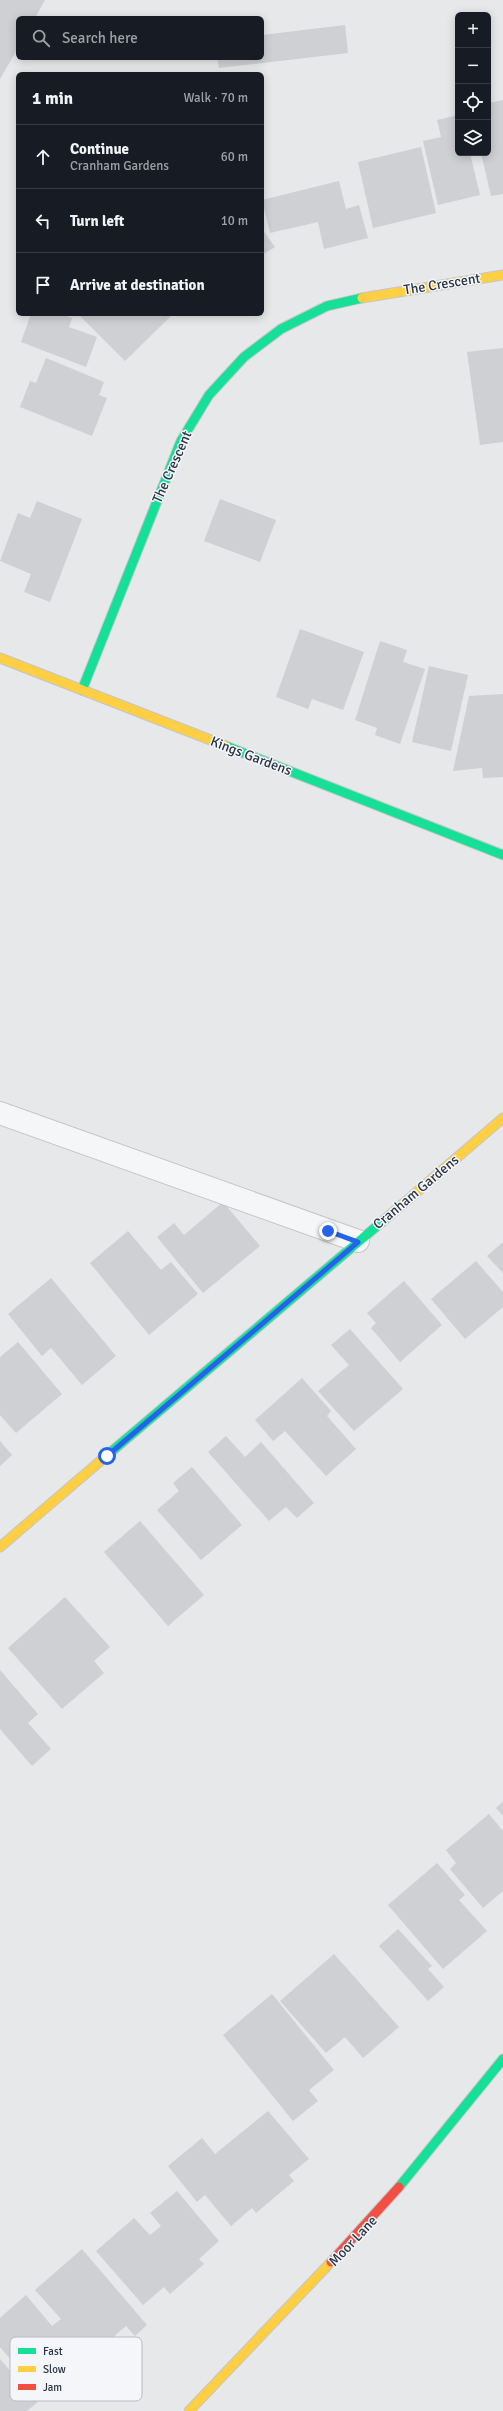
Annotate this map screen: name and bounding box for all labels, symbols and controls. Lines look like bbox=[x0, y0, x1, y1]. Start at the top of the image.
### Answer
map controls bbox=[455, 12, 491, 156]
button: + bbox=[455, 12, 491, 48]
search box bbox=[16, 16, 264, 60]
icon: search bbox=[30, 27, 52, 49]
text: Search here bbox=[62, 29, 138, 47]
button: − bbox=[455, 48, 491, 84]
button: locate bbox=[455, 84, 491, 120]
text: 1 min bbox=[32, 88, 73, 109]
text: Walk · 70 m bbox=[184, 90, 248, 106]
button: layers bbox=[455, 120, 491, 156]
text: Continue bbox=[70, 140, 129, 158]
icon: ahead bbox=[32, 146, 54, 168]
text: 60 m bbox=[221, 149, 248, 165]
text: Cranham Gardens bbox=[70, 158, 169, 174]
icon: left bbox=[32, 210, 54, 232]
text: Turn left bbox=[70, 212, 124, 230]
text: 10 m bbox=[221, 213, 248, 229]
street label: The Crescent bbox=[403, 270, 482, 298]
icon: arrive bbox=[32, 274, 54, 296]
text: Arrive at destination bbox=[70, 276, 205, 294]
street label: The Crescent bbox=[149, 428, 195, 506]
street label: Kings Gardens bbox=[208, 733, 294, 779]
street label: Cranham Gardens bbox=[370, 1151, 462, 1233]
route end bbox=[319, 1222, 337, 1240]
route start bbox=[98, 1447, 116, 1465]
street label: Moor Lane bbox=[325, 2212, 381, 2270]
legend bbox=[10, 2337, 142, 2401]
text: Fast bbox=[43, 2345, 63, 2358]
text: Slow bbox=[43, 2363, 66, 2376]
text: Jam bbox=[43, 2381, 62, 2394]

